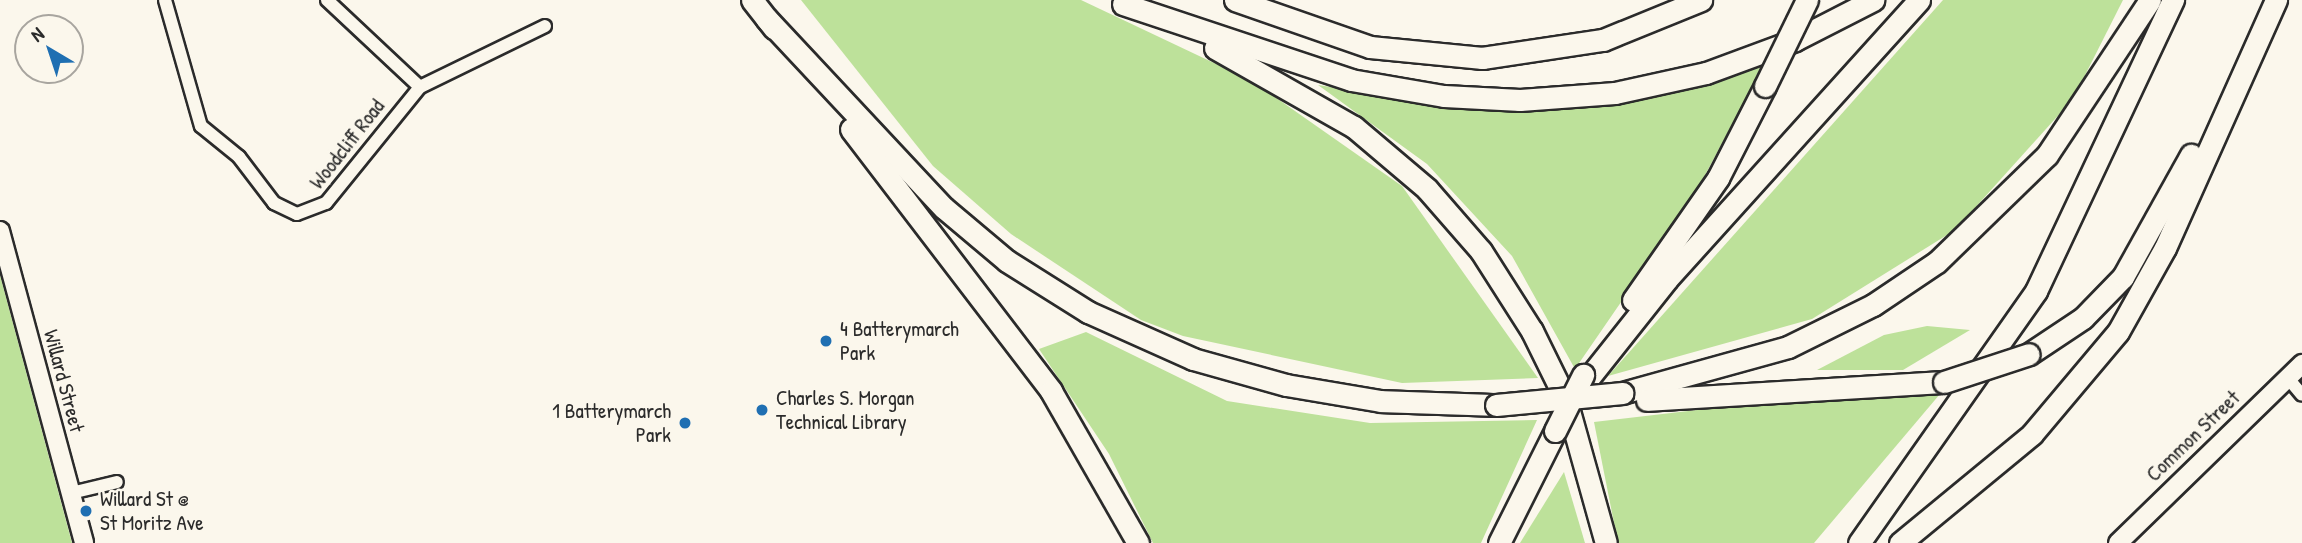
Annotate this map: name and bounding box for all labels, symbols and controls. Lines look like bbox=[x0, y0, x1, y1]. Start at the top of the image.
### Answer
north arrow bbox=[14, 14, 84, 84]
text: N bbox=[25, 21, 49, 48]
street label: Woodcliff Road bbox=[304, 94, 390, 194]
place label: 4 Batterymarch Park bbox=[840, 316, 959, 366]
street label: Willard Street bbox=[38, 327, 90, 435]
marker: 4 Batterymarch Park bbox=[818, 333, 834, 349]
place label: Charles S. Morgan Technical Library bbox=[776, 385, 915, 435]
street label: Common Street bbox=[2141, 385, 2245, 487]
place label: 1 Batterymarch Park bbox=[552, 398, 671, 448]
marker: Charles S. Morgan Technical Library bbox=[754, 402, 770, 418]
marker: 1 Batterymarch Park bbox=[677, 415, 693, 431]
place label: Willard St @ St Moritz Ave bbox=[100, 486, 203, 536]
marker: Willard St @ St Moritz Ave bbox=[78, 503, 94, 519]

